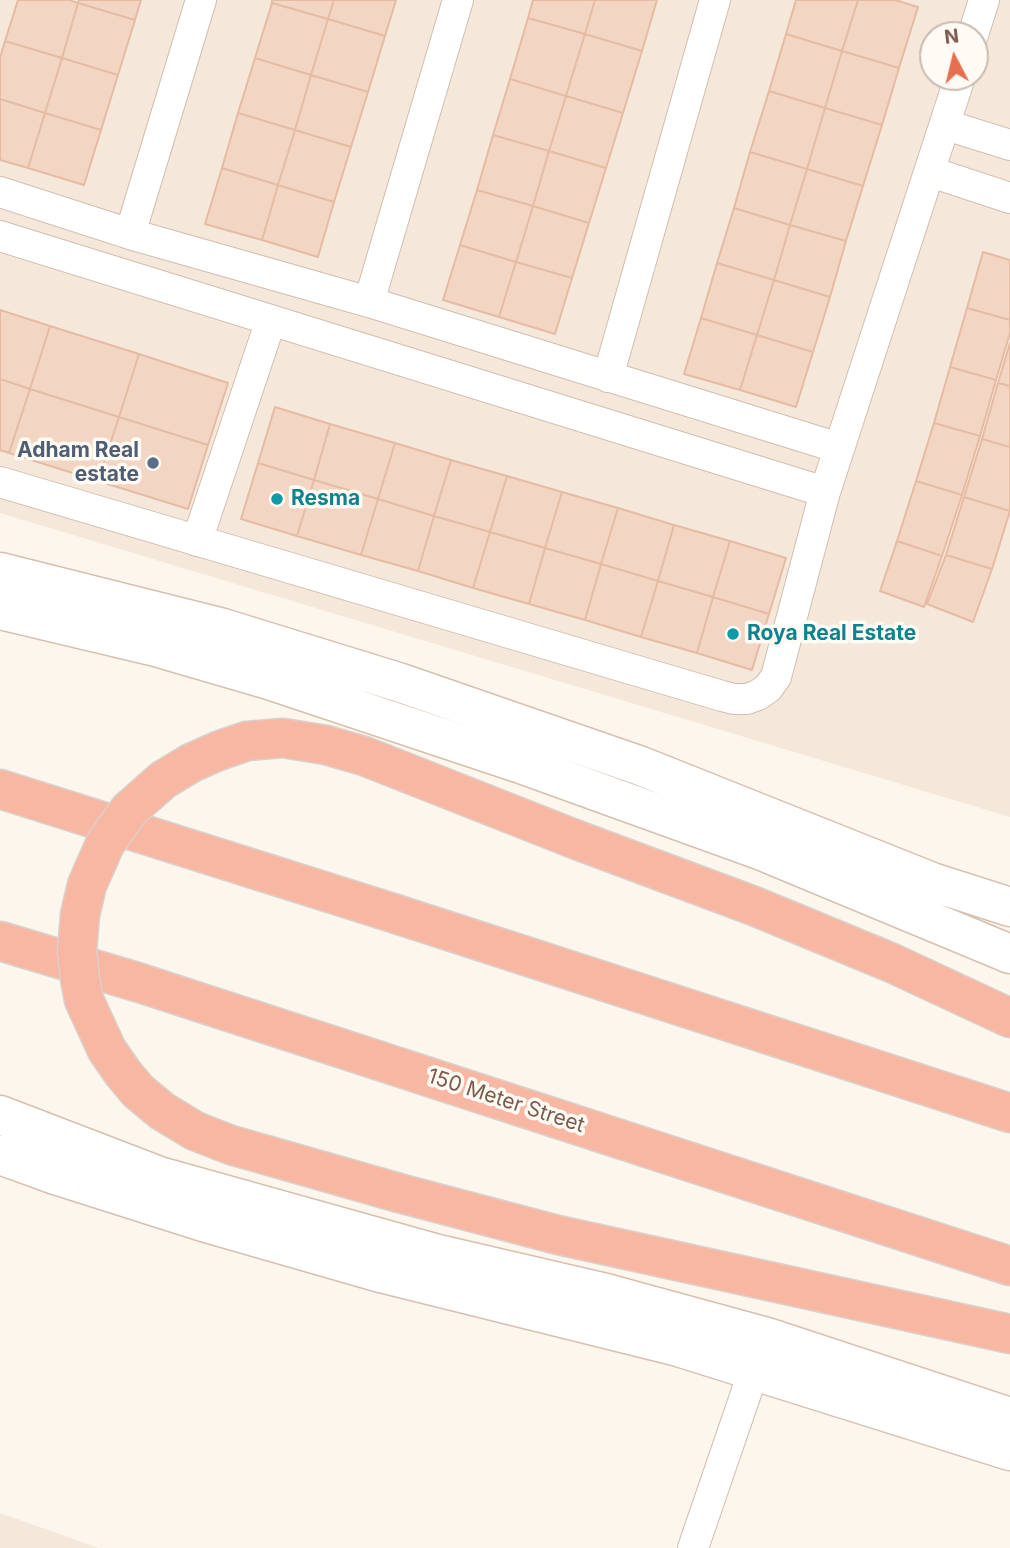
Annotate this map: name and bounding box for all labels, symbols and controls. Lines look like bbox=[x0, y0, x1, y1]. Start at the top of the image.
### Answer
north arrow bbox=[919, 21, 989, 91]
text: N bbox=[943, 24, 960, 49]
place label: Adham Real estate bbox=[17, 438, 139, 488]
marker: Adham Real estate bbox=[145, 455, 161, 471]
place label: Resma bbox=[291, 486, 360, 512]
marker: Resma bbox=[269, 491, 285, 507]
place label: Roya Real Estate bbox=[747, 621, 916, 647]
marker: Roya Real Estate bbox=[725, 626, 741, 642]
street label: 150 Meter Street bbox=[424, 1064, 588, 1138]

